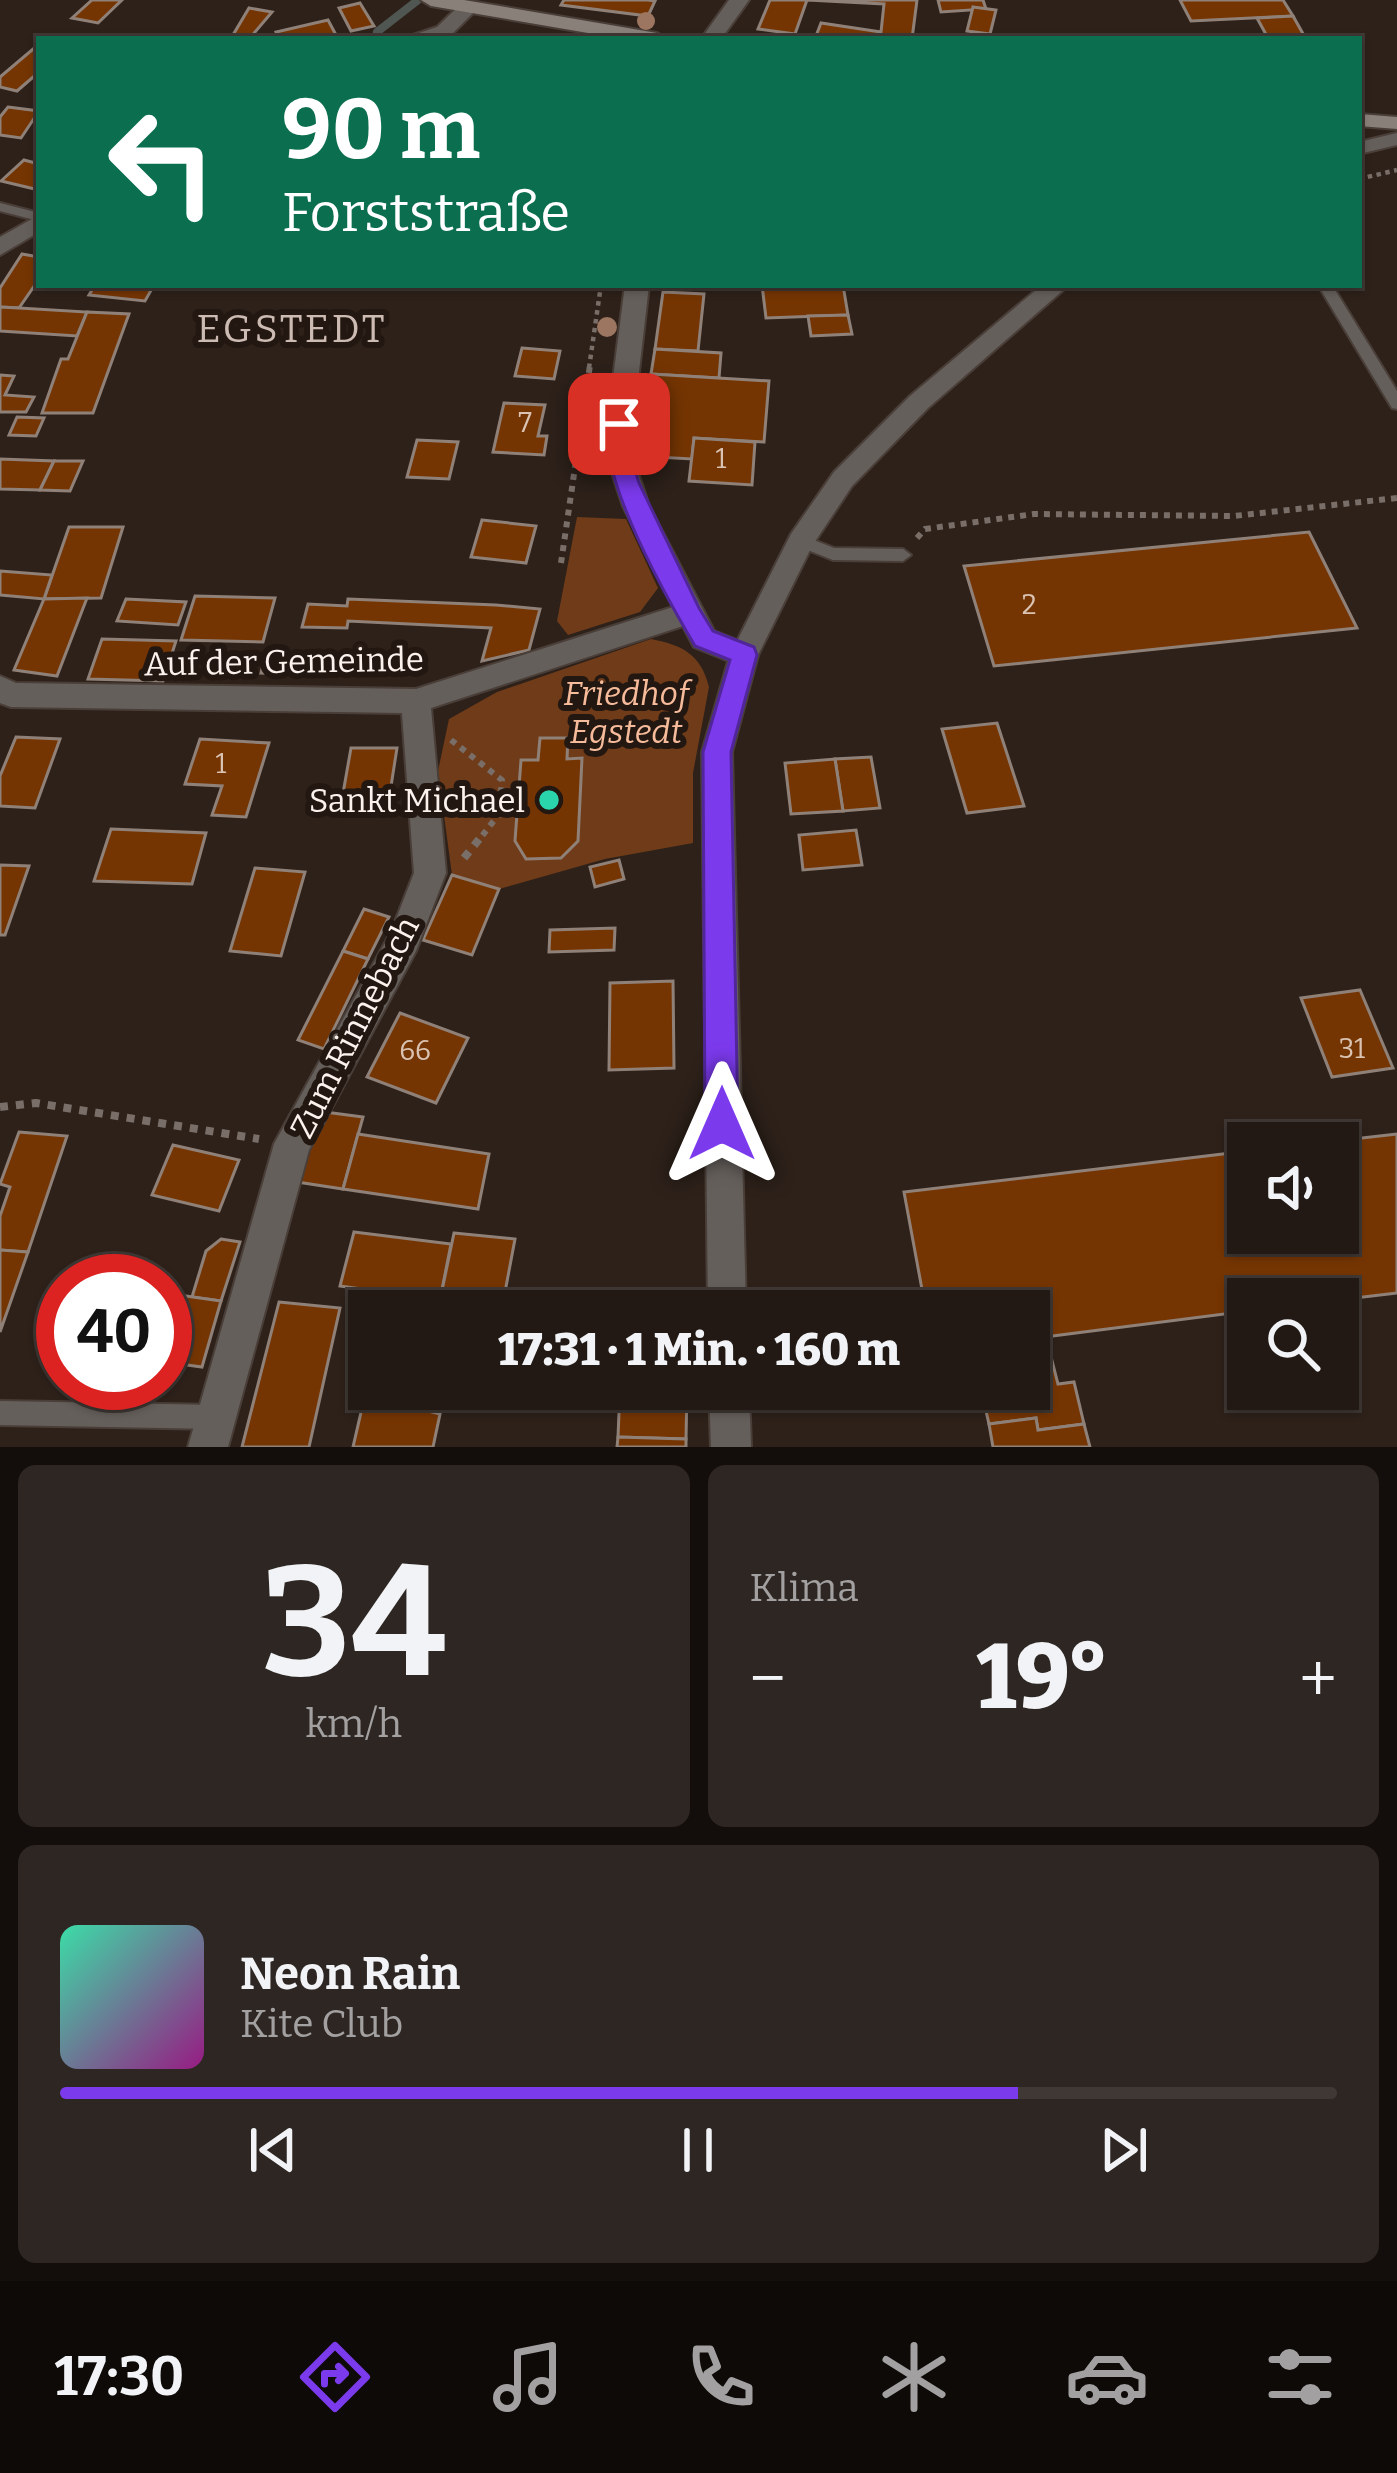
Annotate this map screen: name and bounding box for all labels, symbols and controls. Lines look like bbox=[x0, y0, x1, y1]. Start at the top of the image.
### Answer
text: 90 m bbox=[282, 79, 480, 180]
icon: left bbox=[84, 84, 240, 240]
text: Forststraße bbox=[282, 181, 570, 245]
district label: EGSTEDT bbox=[196, 306, 388, 352]
pin bbox=[568, 373, 670, 475]
icon: arrive bbox=[586, 391, 652, 457]
house number: 7 bbox=[518, 407, 532, 439]
house number: 1 bbox=[716, 443, 727, 475]
house number: 2 bbox=[1022, 589, 1036, 621]
street label: Auf der Gemeinde bbox=[144, 640, 424, 684]
park label: Friedhof Egstedt bbox=[563, 674, 693, 752]
house number: 1 bbox=[216, 748, 227, 780]
place label: Sankt Michael bbox=[309, 781, 525, 821]
marker: Sankt Michael bbox=[536, 787, 562, 813]
street label: Zum Rinnebach bbox=[282, 910, 428, 1145]
house number: 31 bbox=[1339, 1033, 1365, 1065]
house number: 66 bbox=[399, 1035, 431, 1067]
position arrow bbox=[659, 1061, 785, 1187]
map controls bbox=[1227, 1122, 1359, 1410]
button: sound bbox=[1227, 1122, 1359, 1254]
speed limit sign: 40 bbox=[36, 1254, 192, 1410]
button: search bbox=[1227, 1278, 1359, 1410]
text: 17:31 · 1 Min. · 160 m bbox=[498, 1323, 900, 1377]
text: 34 bbox=[261, 1529, 446, 1716]
text: Klima bbox=[750, 1565, 859, 1611]
text: 19° bbox=[976, 1624, 1109, 1732]
text: − bbox=[750, 1639, 786, 1718]
text: + bbox=[1299, 1639, 1337, 1718]
text: km/h bbox=[305, 1701, 402, 1747]
text: Neon Rain bbox=[240, 1947, 460, 2001]
text: Kite Club bbox=[240, 2001, 403, 2047]
icon: previous bbox=[240, 2117, 306, 2183]
icon: pause bbox=[665, 2117, 731, 2183]
icon: next bbox=[1091, 2117, 1157, 2183]
icon: directions bbox=[293, 2335, 377, 2419]
icon: music bbox=[486, 2335, 570, 2419]
icon: phone bbox=[679, 2335, 763, 2419]
icon: climate bbox=[872, 2335, 956, 2419]
icon: car bbox=[1065, 2335, 1149, 2419]
icon: filters bbox=[1258, 2335, 1342, 2419]
text: 17:30 bbox=[55, 2345, 184, 2409]

